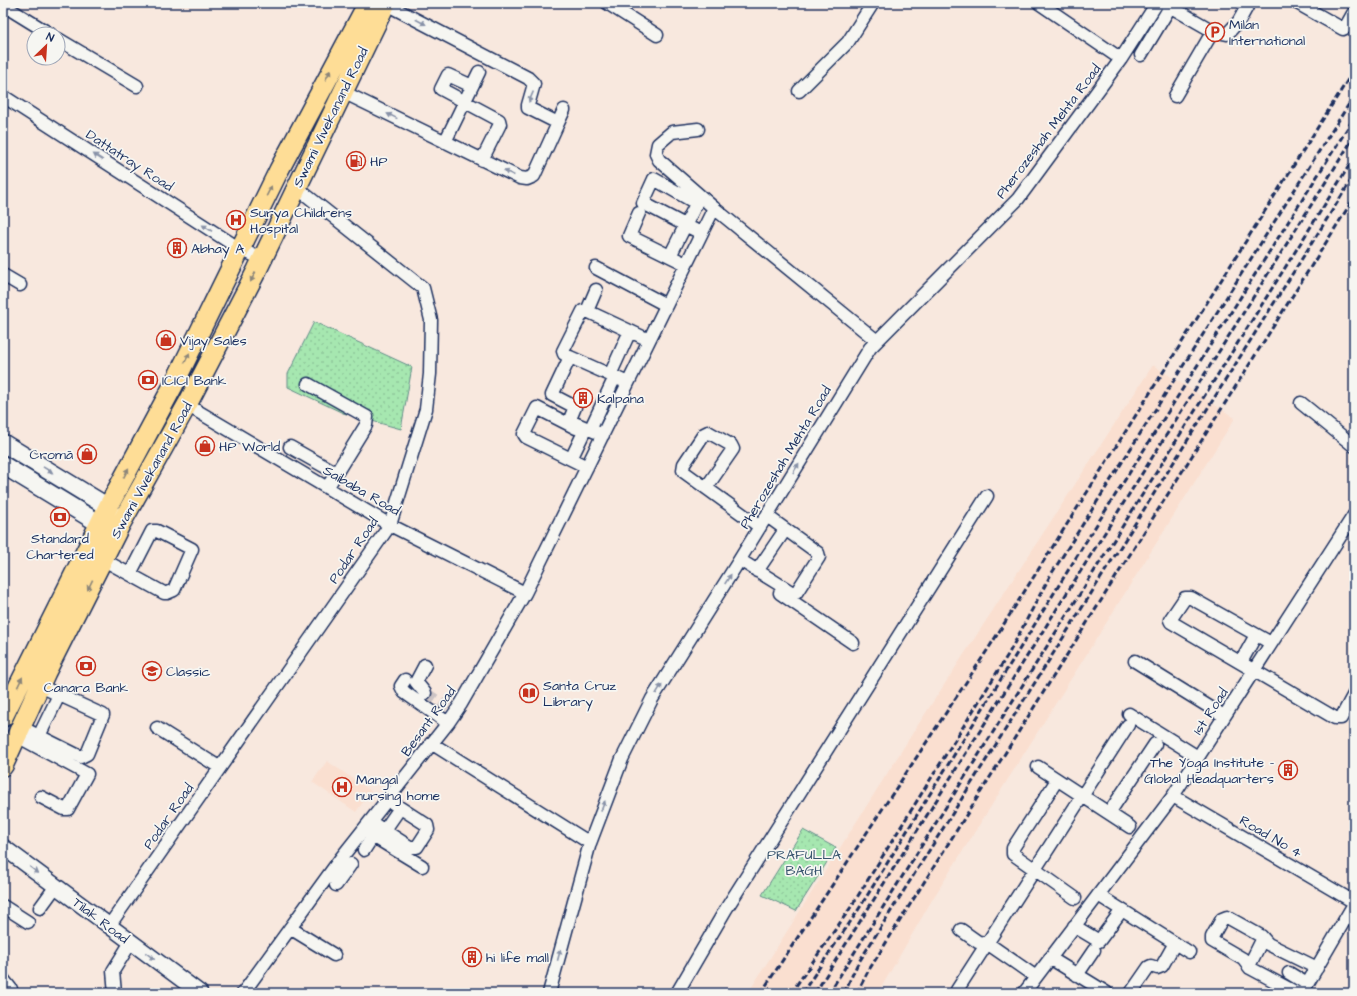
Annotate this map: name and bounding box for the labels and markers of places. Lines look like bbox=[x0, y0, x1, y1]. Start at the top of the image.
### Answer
place label: Milan International bbox=[1229, 15, 1305, 51]
parking icon: Milan International bbox=[1204, 21, 1226, 43]
fuel station icon: HP bbox=[345, 150, 367, 172]
place label: HP bbox=[370, 152, 387, 172]
place label: Surya Childrens Hospital bbox=[250, 203, 352, 239]
hospital icon: Surya Childrens Hospital bbox=[225, 209, 247, 231]
building icon: Abhay A bbox=[166, 237, 188, 259]
place label: Abhay A bbox=[191, 239, 244, 259]
shop icon: Vijay Sales bbox=[155, 329, 177, 351]
place label: Vijay Sales bbox=[180, 331, 247, 351]
bank icon: ICICI Bank bbox=[137, 369, 159, 391]
place label: ICICI Bank bbox=[162, 371, 227, 391]
building icon: Kalpana bbox=[572, 387, 594, 409]
place label: Kalpana bbox=[597, 389, 644, 409]
shop icon: HP World bbox=[194, 435, 216, 457]
place label: HP World bbox=[219, 437, 280, 457]
shop icon: Cromā bbox=[76, 443, 98, 465]
place label: Cromā bbox=[29, 445, 73, 465]
bank icon: Standard Chartered bbox=[49, 506, 71, 528]
place label: Standard Chartered bbox=[26, 529, 94, 565]
bank icon: Canara Bank bbox=[75, 655, 97, 677]
school or university icon: Classic bbox=[141, 660, 163, 682]
place label: Classic bbox=[166, 662, 210, 682]
place label: Santa Cruz Library bbox=[543, 676, 616, 712]
place label: Canara Bank bbox=[44, 678, 129, 698]
library icon: Santa Cruz Library bbox=[518, 682, 540, 704]
place label: The Yoga Institute - Global Headquarters bbox=[1144, 753, 1275, 789]
building icon: The Yoga Institute - Global Headquarters bbox=[1277, 759, 1299, 781]
place label: Mangal nursing home bbox=[356, 770, 441, 806]
hospital icon: Mangal nursing home bbox=[331, 776, 353, 798]
building icon: hi life mall bbox=[461, 946, 483, 968]
place label: hi life mall bbox=[486, 948, 549, 968]

